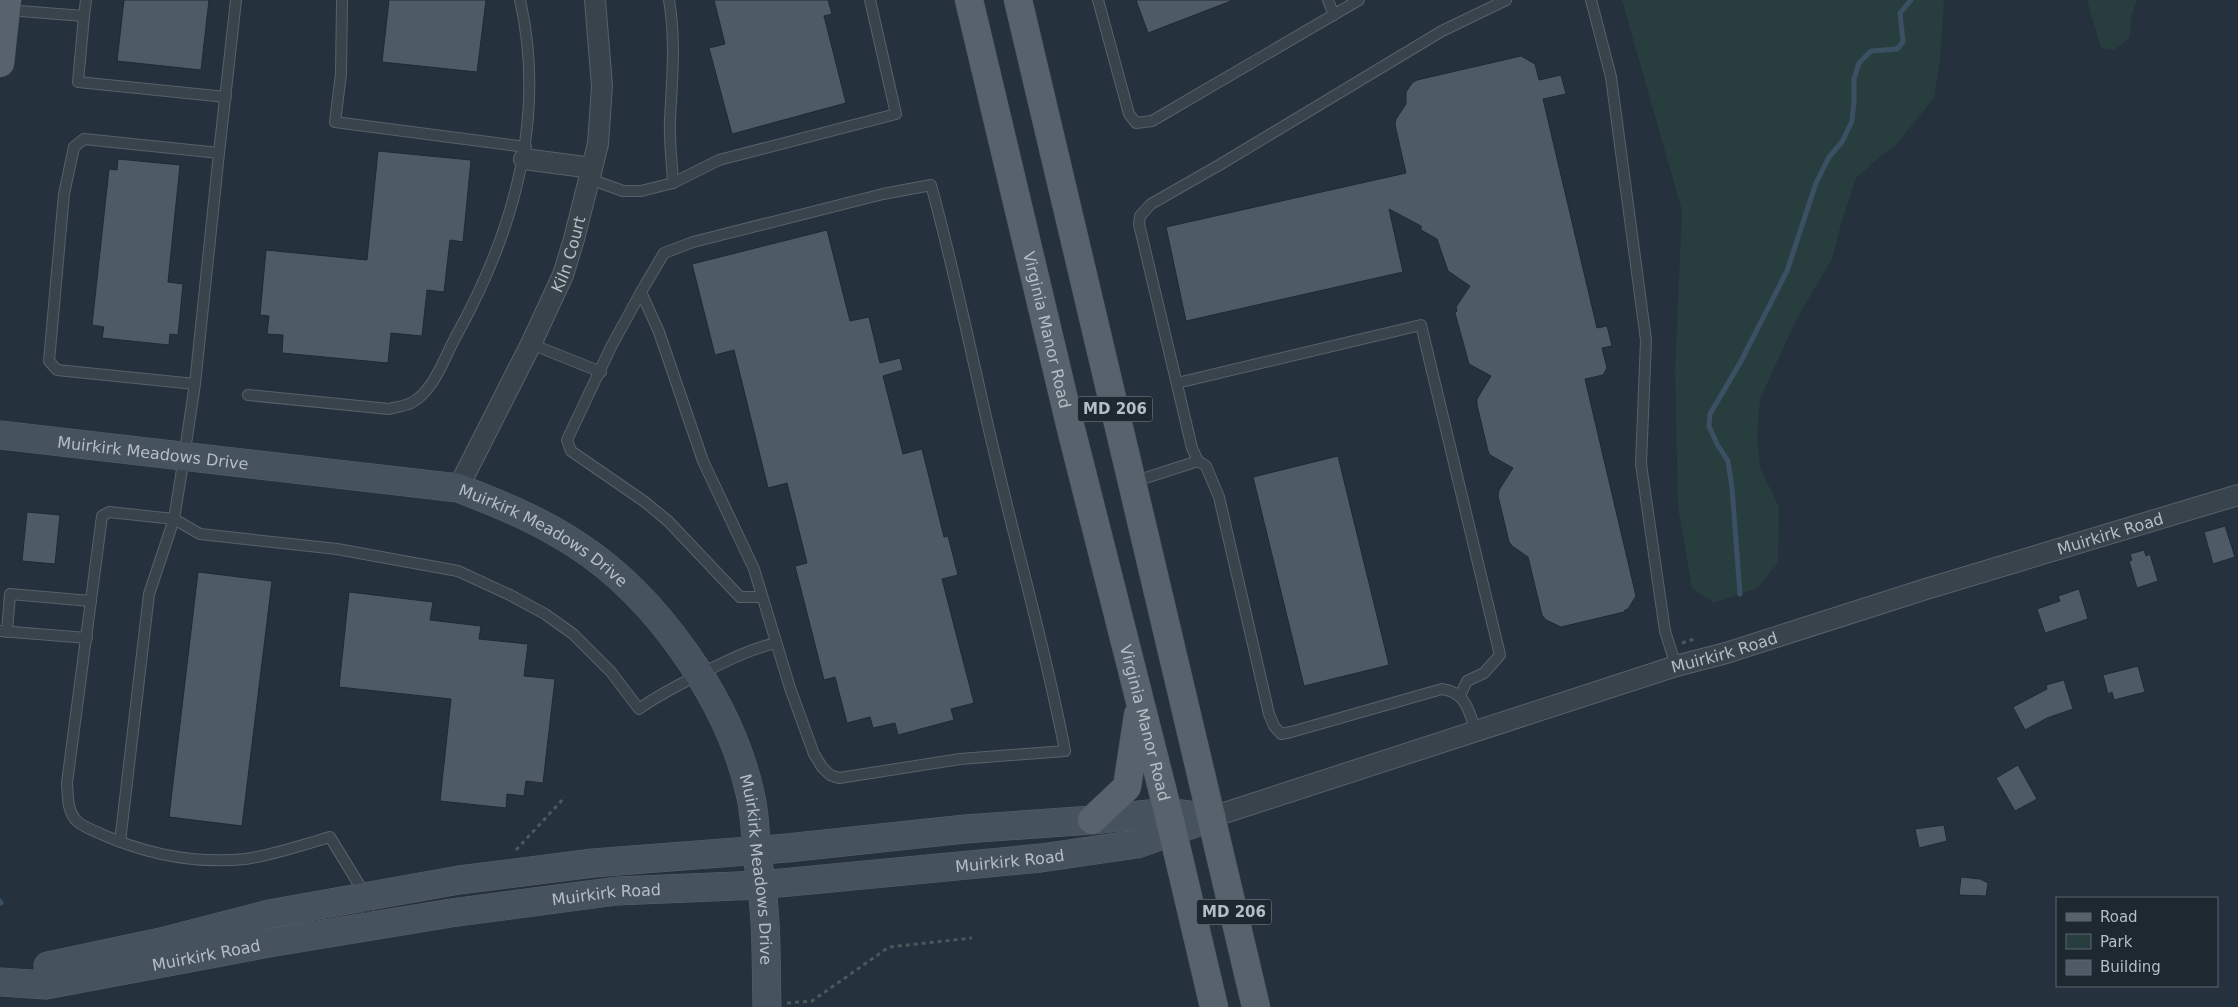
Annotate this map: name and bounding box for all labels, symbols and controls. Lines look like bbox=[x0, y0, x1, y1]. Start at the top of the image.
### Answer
street label: Kiln Court bbox=[547, 214, 589, 295]
street label: Virginia Manor Road bbox=[1020, 249, 1075, 410]
road number: MD 206 bbox=[1078, 396, 1152, 422]
street label: Muirkirk Meadows Drive bbox=[56, 432, 250, 473]
street label: Muirkirk Meadows Drive bbox=[456, 480, 632, 590]
street label: Muirkirk Road bbox=[2055, 509, 2166, 558]
street label: Muirkirk Road bbox=[1669, 628, 1780, 676]
street label: Virginia Manor Road bbox=[1116, 642, 1174, 803]
street label: Muirkirk Meadows Drive bbox=[736, 772, 776, 965]
street label: Muirkirk Road bbox=[954, 845, 1066, 876]
street label: Muirkirk Road bbox=[550, 880, 661, 909]
legend bbox=[2056, 897, 2218, 987]
road number: MD 206 bbox=[1196, 900, 1272, 924]
text: Road bbox=[2100, 908, 2138, 926]
text: Park bbox=[2100, 933, 2133, 951]
street label: Muirkirk Road bbox=[150, 935, 262, 974]
text: Building bbox=[2100, 958, 2161, 976]

